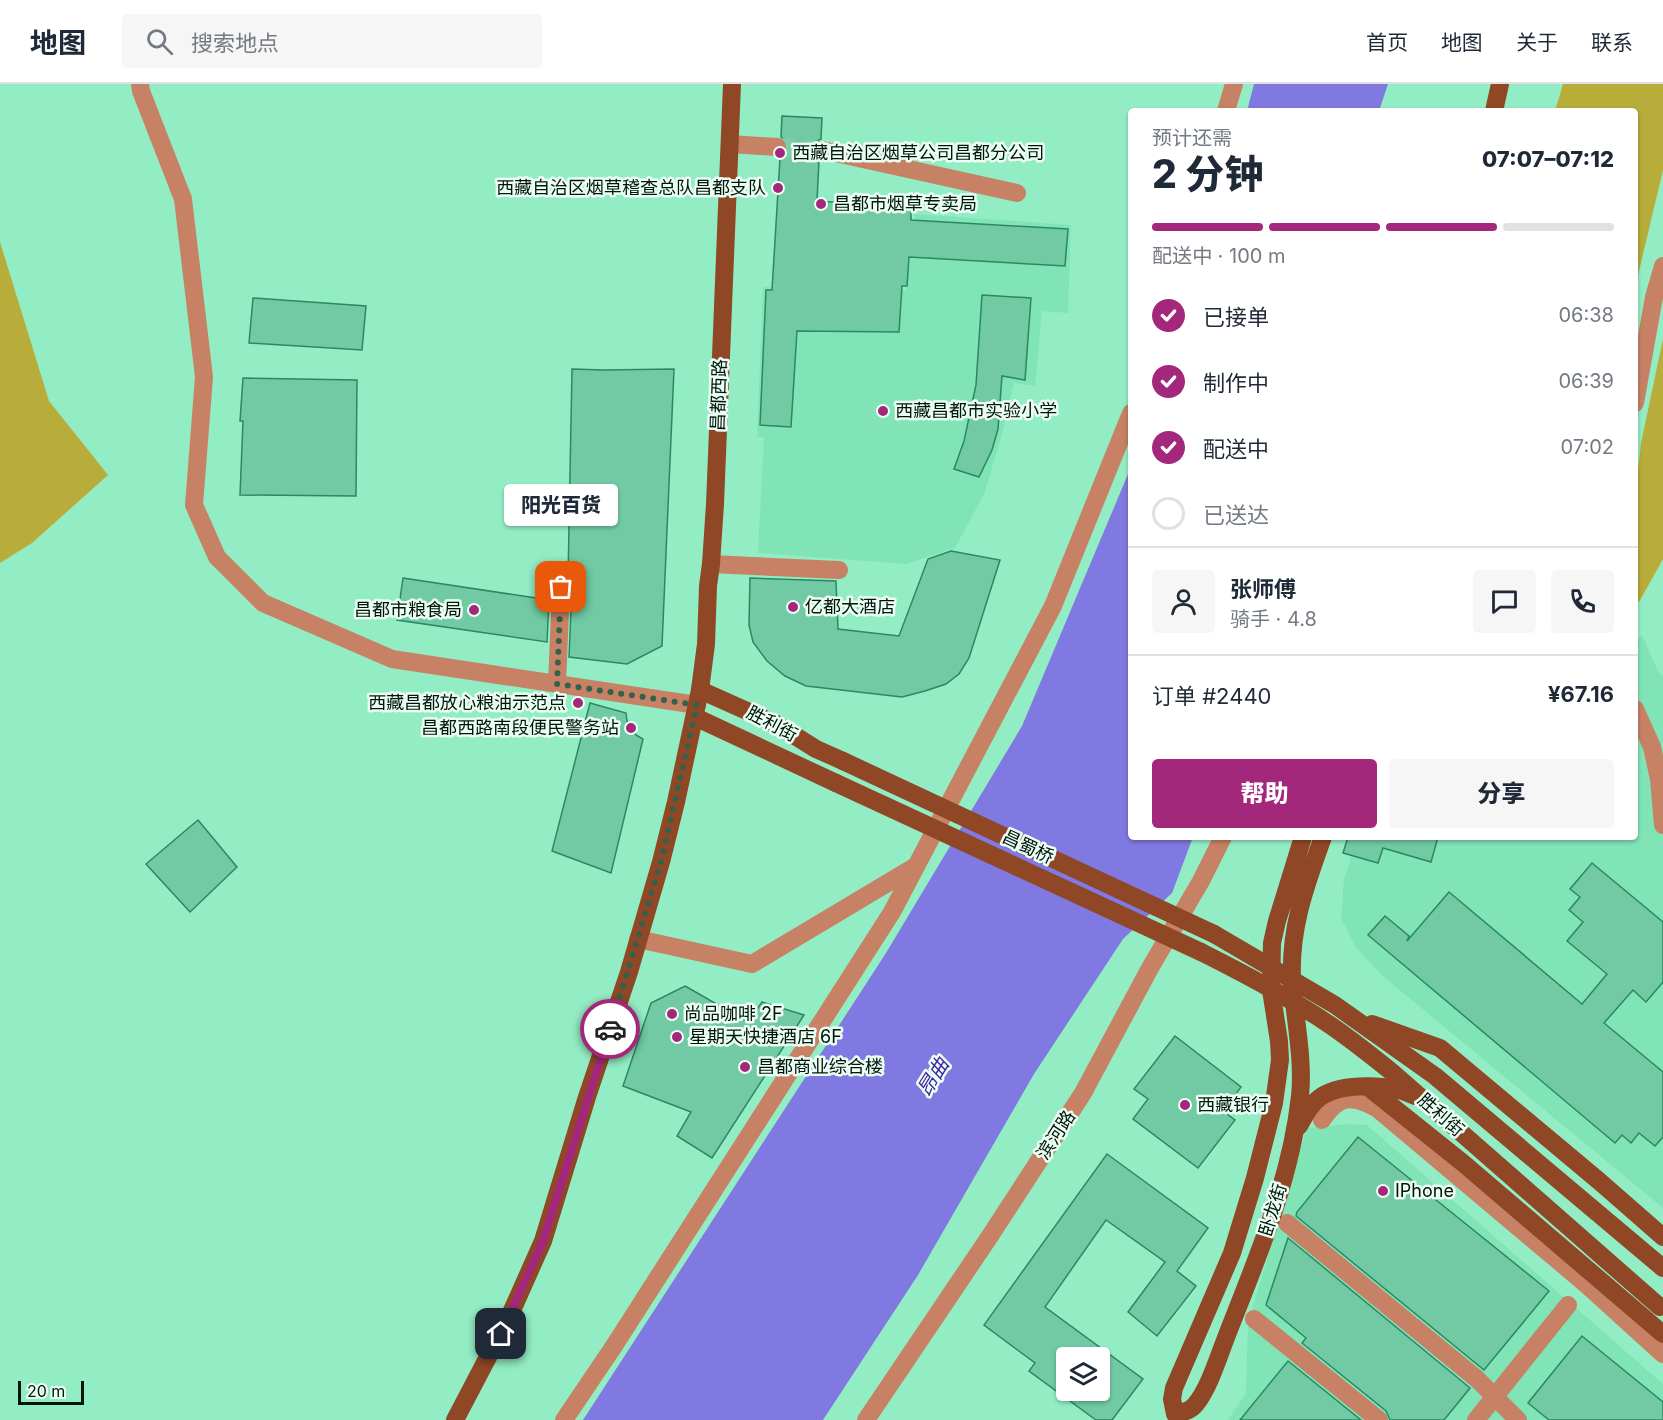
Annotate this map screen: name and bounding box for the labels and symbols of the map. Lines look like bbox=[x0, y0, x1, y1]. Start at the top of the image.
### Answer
place label: 西藏自治区烟草公司昌都分公司 bbox=[792, 142, 1044, 163]
marker: 西藏自治区烟草公司昌都分公司 bbox=[773, 146, 787, 160]
place label: 西藏自治区烟草稽查总队昌都支队 bbox=[496, 177, 766, 198]
marker: 西藏自治区烟草稽查总队昌都支队 bbox=[771, 181, 785, 195]
place label: 昌都市烟草专卖局 bbox=[833, 193, 977, 214]
marker: 昌都市烟草专卖局 bbox=[814, 197, 828, 211]
street label: 昌都西路 bbox=[707, 359, 730, 431]
place label: 西藏昌都市实验小学 bbox=[895, 400, 1057, 421]
marker: 西藏昌都市实验小学 bbox=[876, 404, 890, 418]
callout: 阳光百货 bbox=[504, 485, 618, 527]
pin bbox=[535, 561, 586, 612]
place label: 亿都大酒店 bbox=[805, 596, 895, 617]
place label: 昌都市粮食局 bbox=[354, 599, 462, 620]
marker: 亿都大酒店 bbox=[786, 600, 800, 614]
marker: 昌都市粮食局 bbox=[467, 603, 481, 617]
place label: 西藏昌都放心粮油示范点 bbox=[368, 692, 566, 713]
marker: 西藏昌都放心粮油示范点 bbox=[571, 696, 585, 710]
street label: 胜利街 bbox=[743, 702, 801, 746]
place label: 昌都西路南段便民警务站 bbox=[421, 717, 619, 738]
marker: 昌都西路南段便民警务站 bbox=[624, 721, 638, 735]
street label: 昌蜀桥 bbox=[999, 826, 1057, 867]
courier bbox=[580, 999, 640, 1059]
place label: 尚品咖啡 2F bbox=[684, 1003, 783, 1024]
marker: 尚品咖啡 2F bbox=[665, 1007, 679, 1021]
place label: 星期天快捷酒店 6F bbox=[689, 1026, 842, 1047]
marker: 星期天快捷酒店 6F bbox=[670, 1030, 684, 1044]
water label: 昂曲 bbox=[912, 1052, 955, 1100]
place label: 昌都商业综合楼 bbox=[757, 1056, 883, 1077]
marker: 昌都商业综合楼 bbox=[738, 1060, 752, 1074]
street label: 胜利街 bbox=[1414, 1089, 1469, 1140]
place label: 西藏银行 bbox=[1197, 1094, 1269, 1115]
marker: 西藏银行 bbox=[1178, 1098, 1192, 1112]
street label: 滨河路 bbox=[1032, 1106, 1079, 1163]
place label: IPhone bbox=[1395, 1180, 1454, 1201]
street label: 卧龙街 bbox=[1255, 1181, 1290, 1239]
marker: IPhone bbox=[1376, 1184, 1390, 1198]
pin bbox=[475, 1308, 526, 1359]
scale bar bbox=[18, 1378, 84, 1406]

